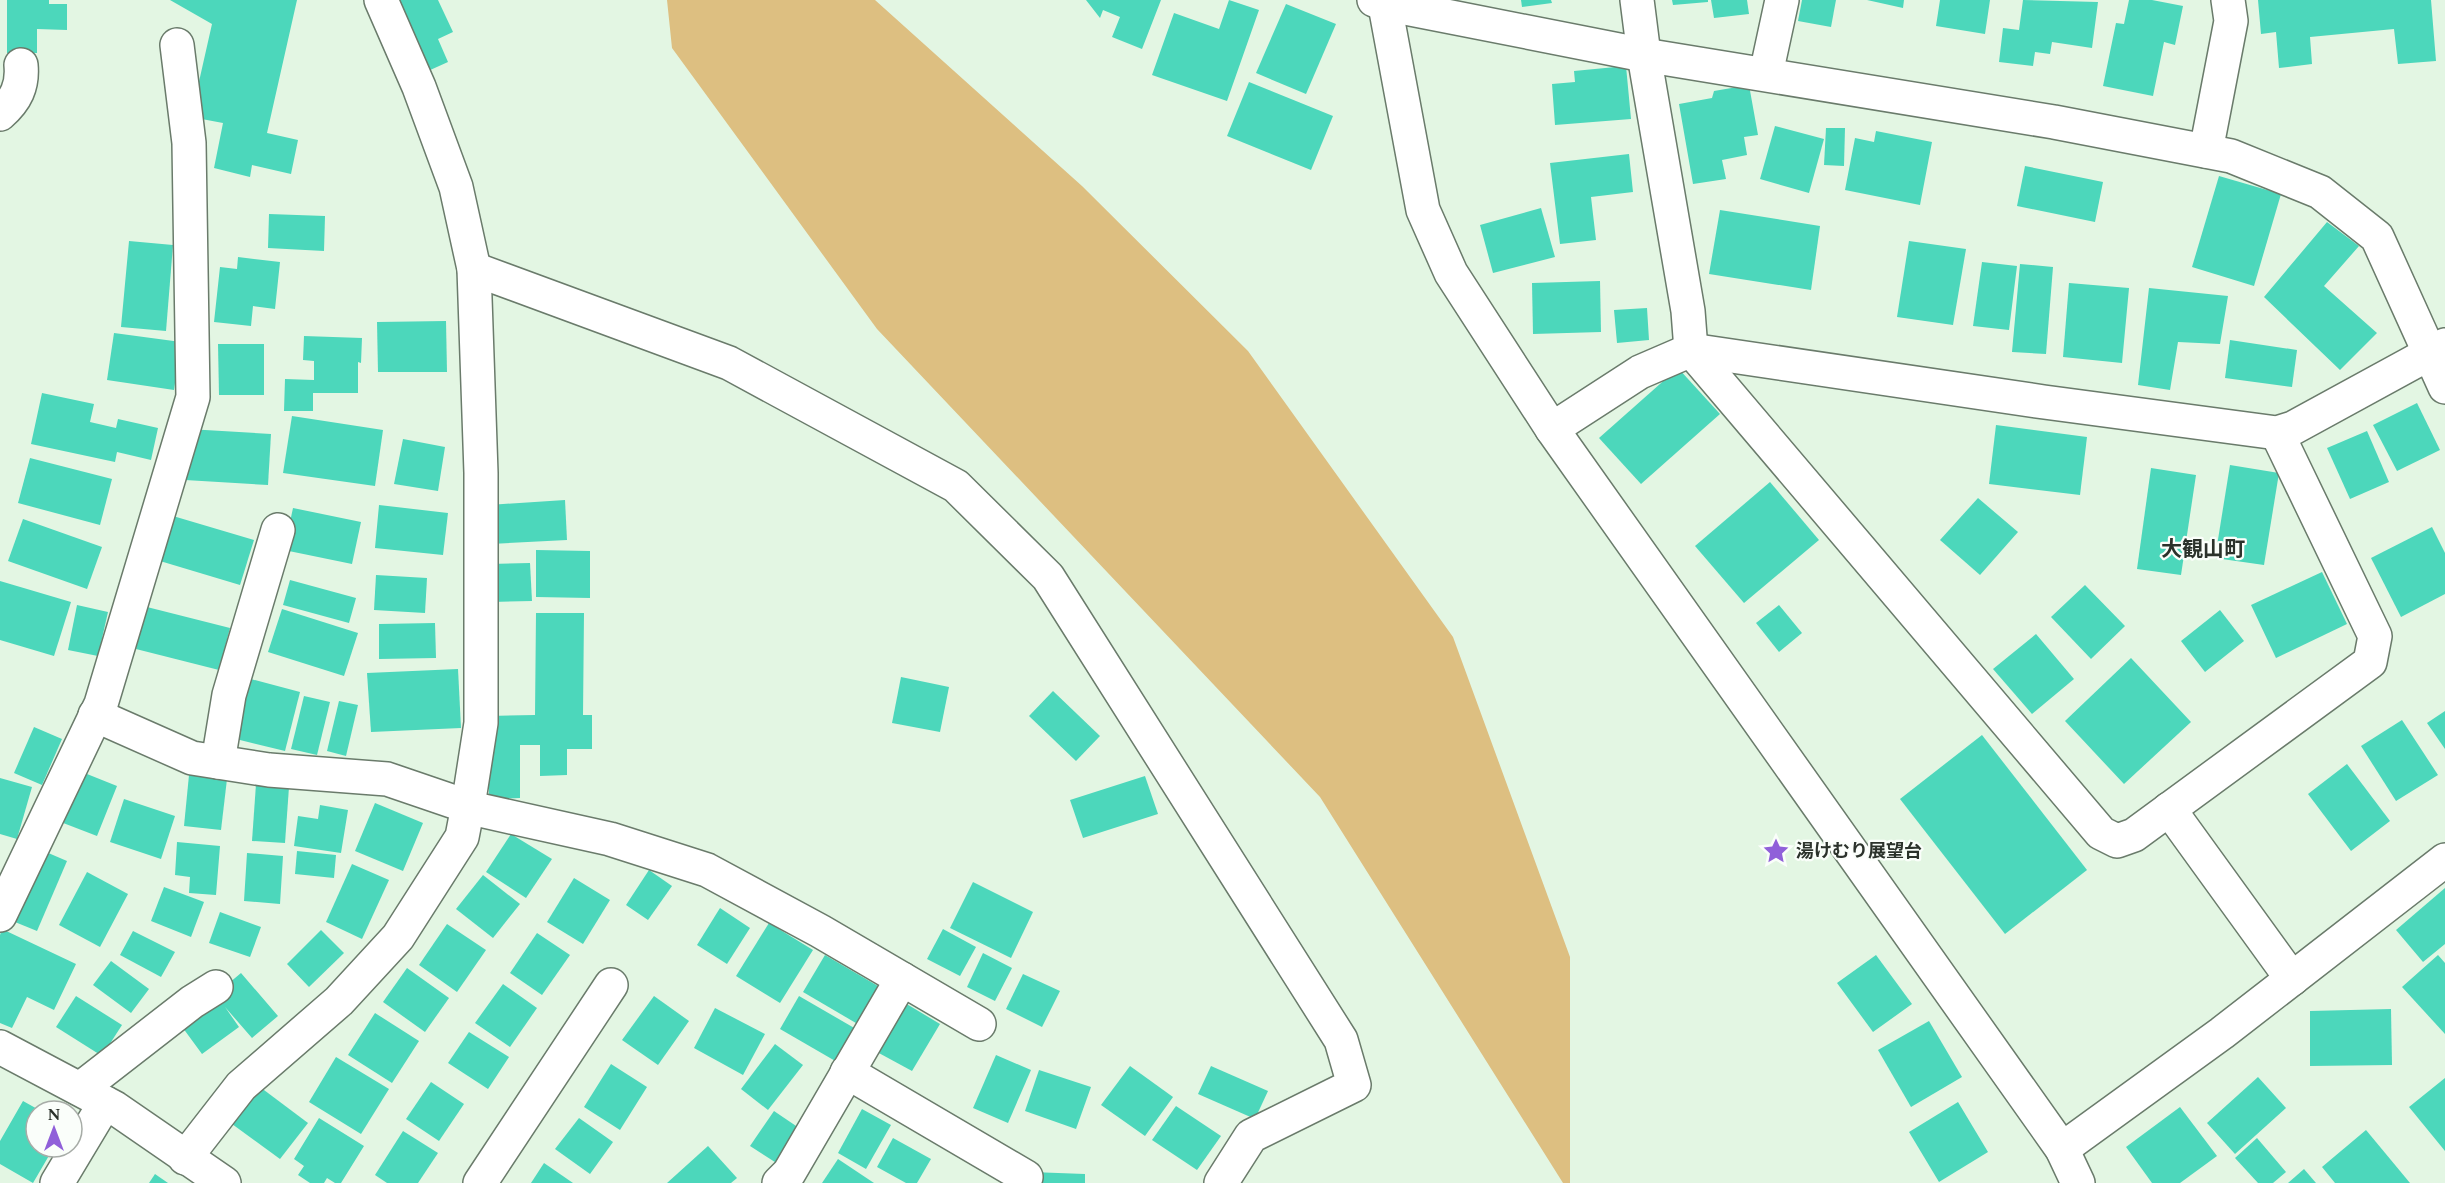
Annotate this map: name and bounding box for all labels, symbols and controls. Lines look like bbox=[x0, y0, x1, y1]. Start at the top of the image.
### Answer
district label: 大観山町 bbox=[2161, 534, 2245, 566]
place icon: 湯けむり展望台 bbox=[1761, 836, 1791, 866]
place label: 湯けむり展望台 bbox=[1796, 838, 1922, 865]
north arrow bbox=[24, 1099, 84, 1159]
text: N bbox=[47, 1103, 61, 1127]

